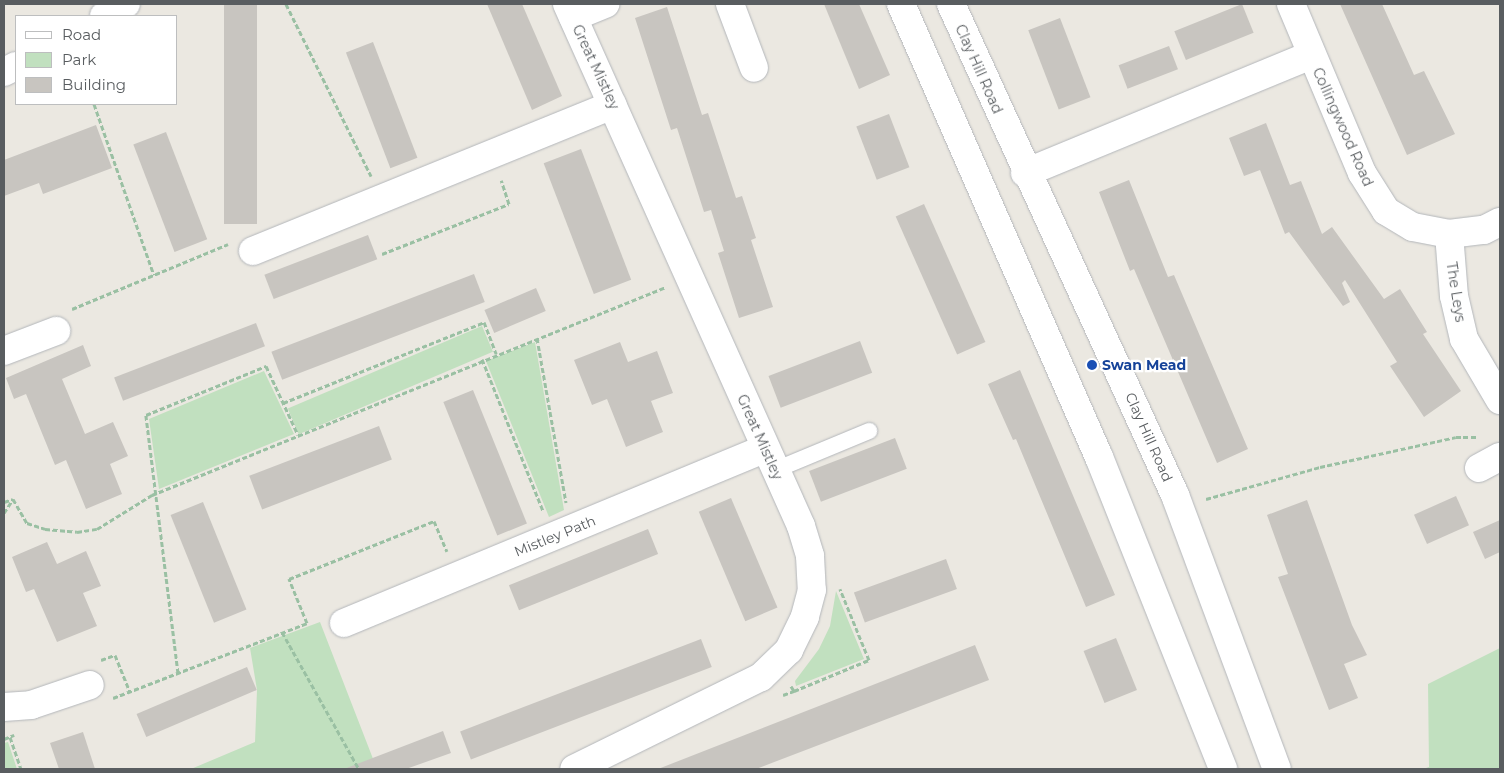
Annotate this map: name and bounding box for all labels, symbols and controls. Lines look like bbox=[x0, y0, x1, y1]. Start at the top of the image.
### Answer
legend bbox=[15, 15, 178, 105]
street label: Great Mistley bbox=[569, 22, 623, 112]
street label: Clay Hill Road bbox=[952, 22, 1006, 116]
text: Road bbox=[62, 25, 101, 44]
text: Park bbox=[62, 50, 96, 69]
street label: Collingwood Road bbox=[1309, 65, 1377, 189]
text: Building bbox=[62, 75, 126, 94]
street label: The Leys bbox=[1443, 261, 1469, 323]
place label: Swan Mead bbox=[1102, 357, 1186, 373]
marker: Swan Mead bbox=[1086, 359, 1098, 371]
street label: Clay Hill Road bbox=[1122, 390, 1176, 484]
street label: Great Mistley bbox=[734, 392, 786, 482]
street label: Mistley Path bbox=[512, 512, 598, 560]

